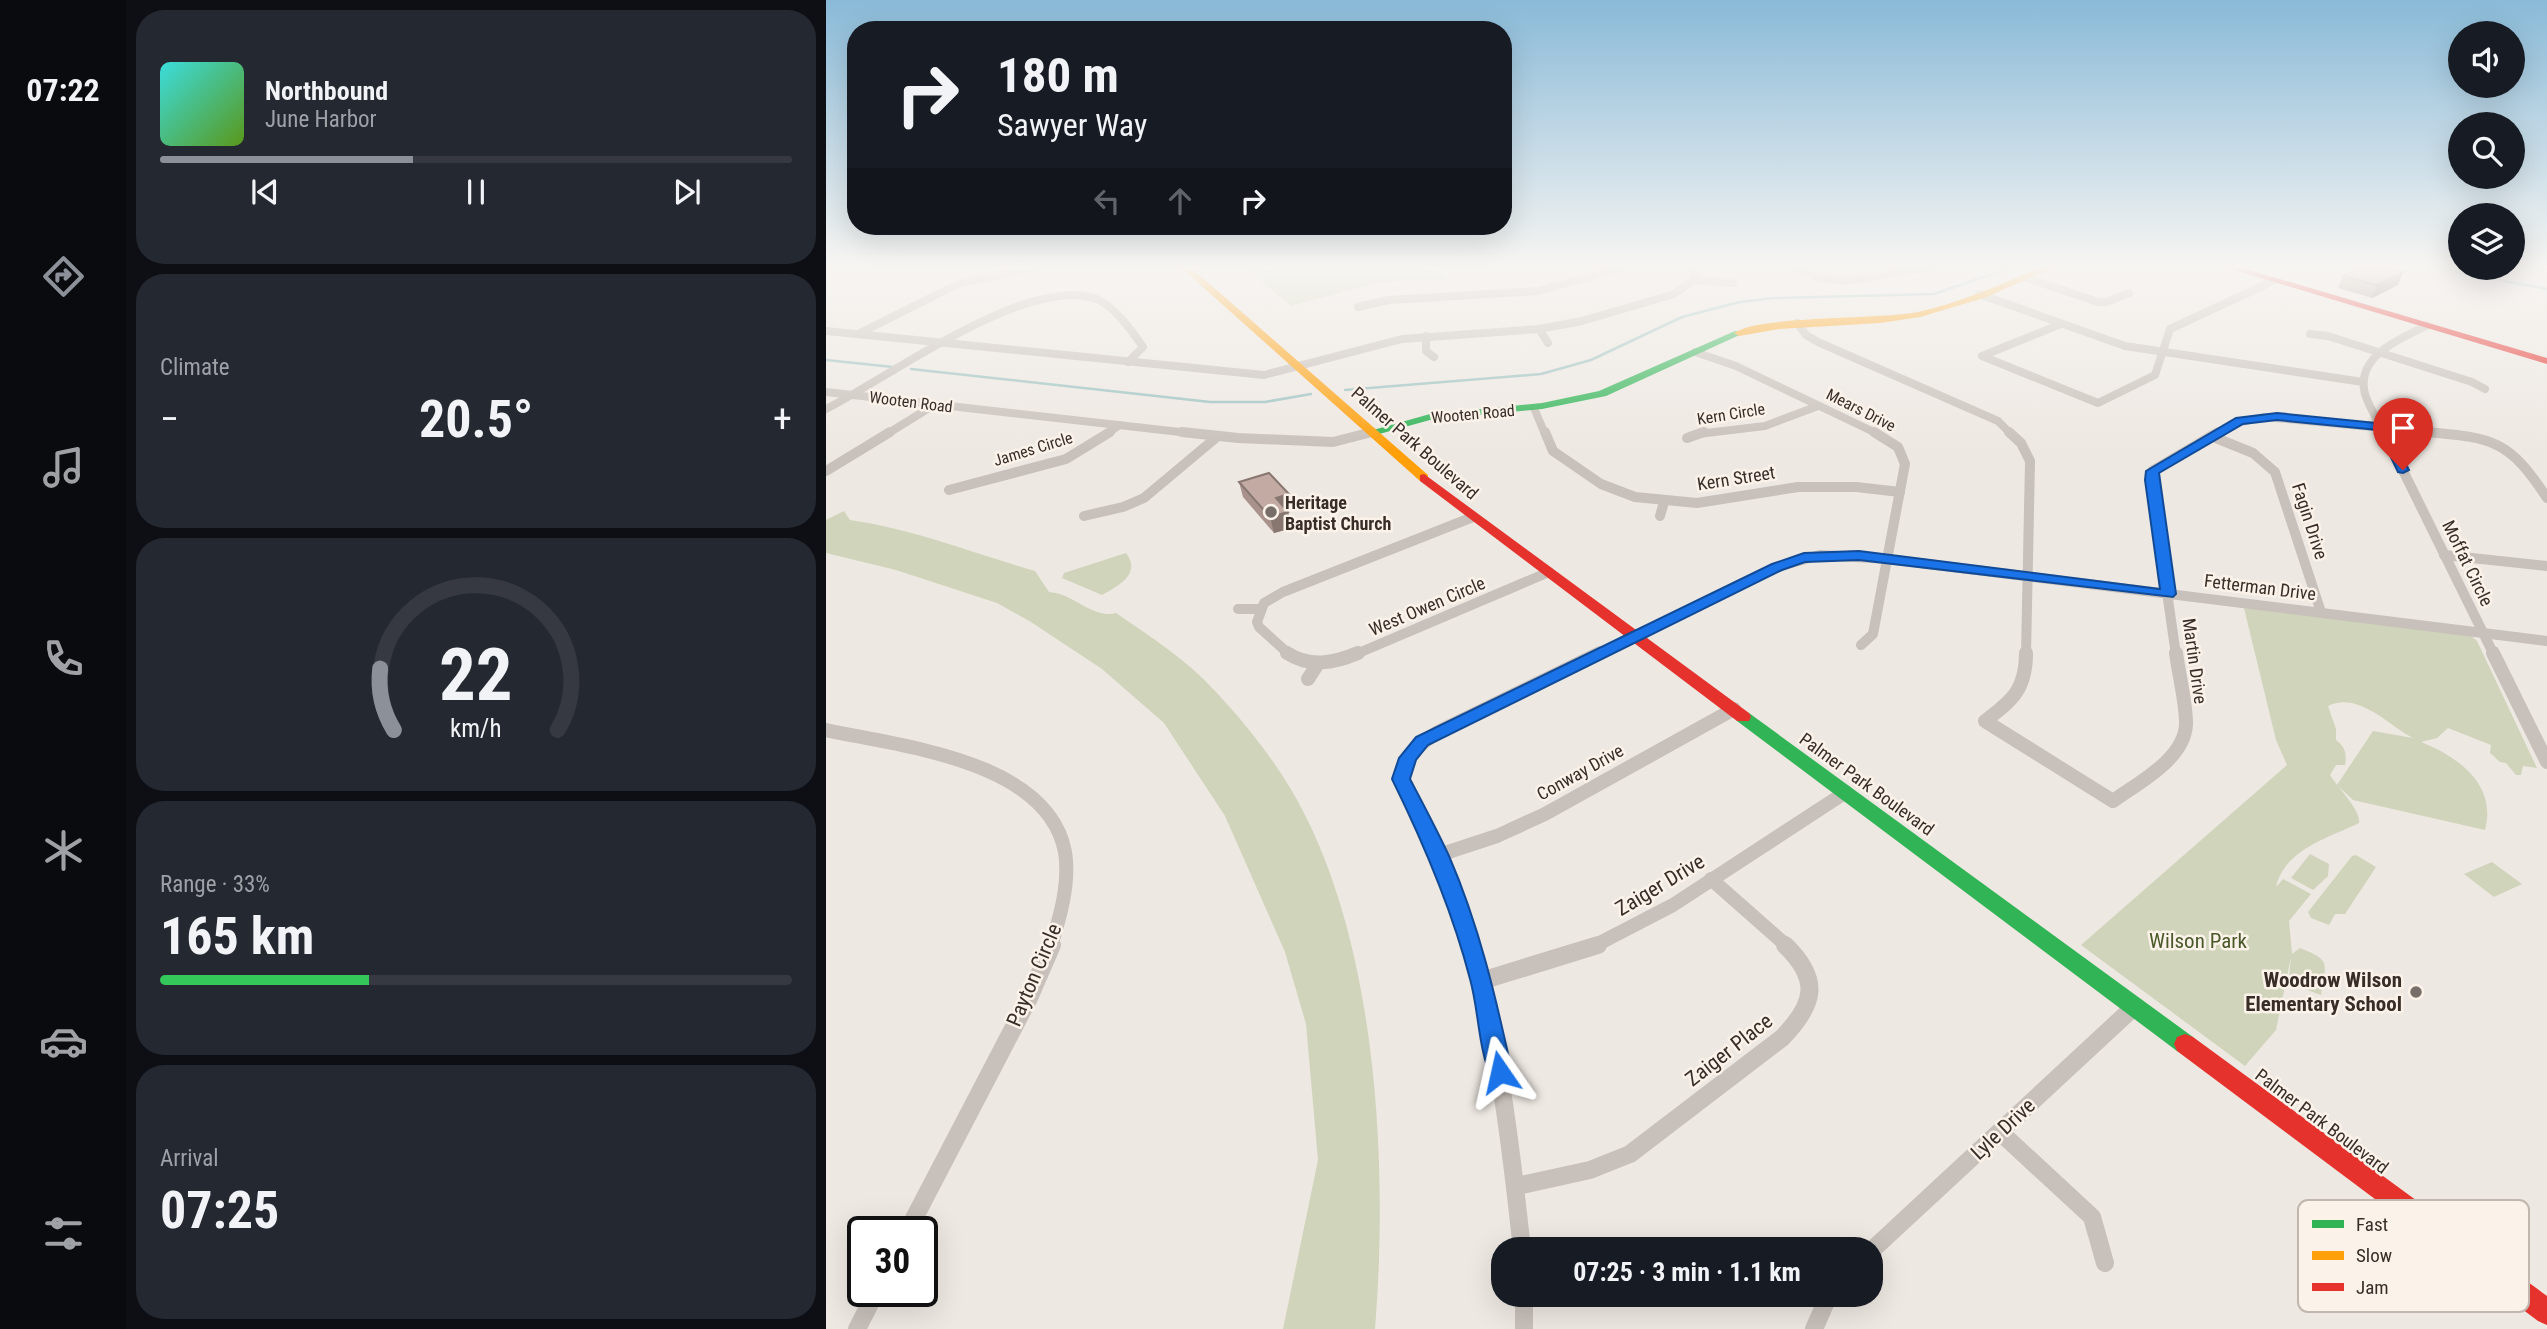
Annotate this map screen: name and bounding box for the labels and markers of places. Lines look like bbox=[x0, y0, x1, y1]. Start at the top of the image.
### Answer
pin bbox=[2373, 398, 2433, 470]
place label: Heritage Baptist Church bbox=[1285, 492, 1391, 534]
marker: Heritage Baptist Church bbox=[1263, 504, 1279, 520]
place label: Woodrow Wilson Elementary School bbox=[2245, 968, 2402, 1016]
marker: Woodrow Wilson Elementary School bbox=[2408, 984, 2424, 1000]

